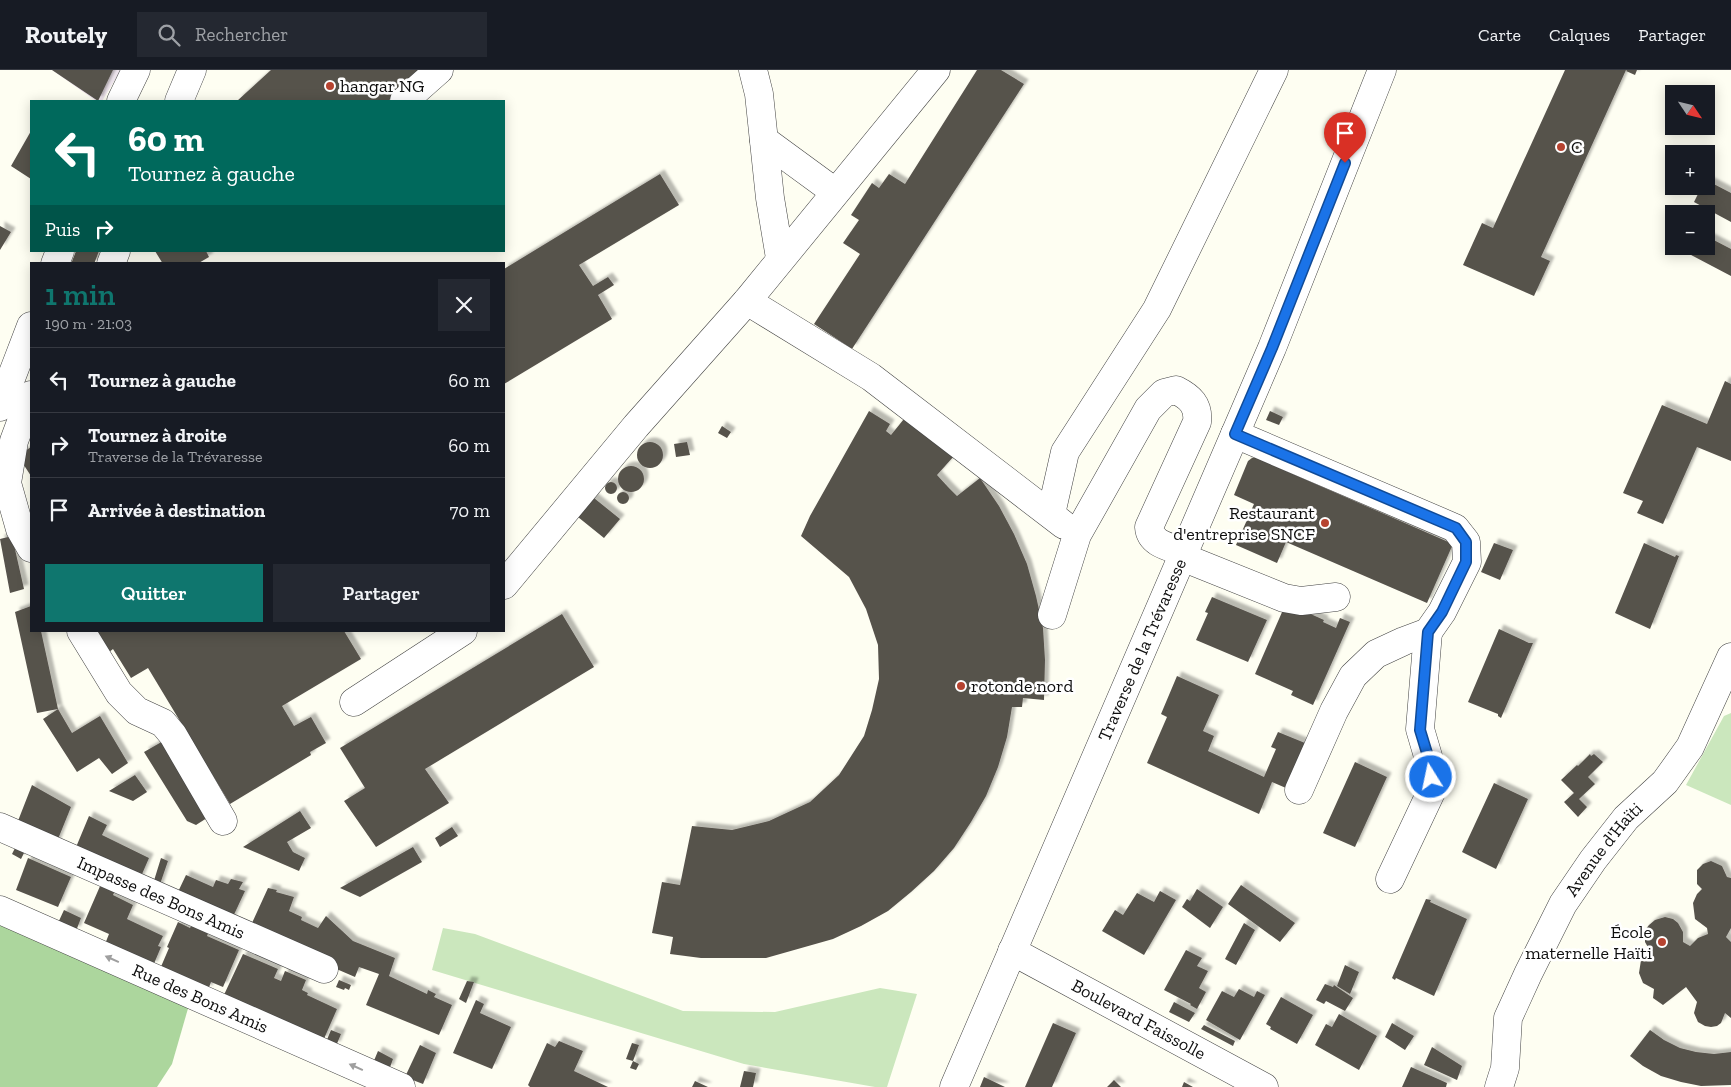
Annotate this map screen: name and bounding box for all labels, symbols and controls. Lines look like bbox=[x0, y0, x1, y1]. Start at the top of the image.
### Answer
search box bbox=[137, 12, 487, 57]
text: Routely bbox=[25, 20, 107, 49]
icon: search bbox=[155, 21, 183, 49]
text: Rechercher bbox=[195, 23, 288, 46]
text: Carte bbox=[1478, 24, 1521, 46]
text: Calques bbox=[1549, 24, 1610, 46]
text: Partager bbox=[1638, 24, 1706, 46]
place label: hangar NG bbox=[340, 75, 425, 97]
marker: hangar NG bbox=[324, 80, 336, 92]
north arrow bbox=[1665, 85, 1715, 135]
map controls bbox=[1665, 85, 1715, 255]
pin bbox=[1324, 112, 1366, 163]
text: 60 m bbox=[128, 118, 204, 160]
icon: arrive bbox=[1331, 119, 1359, 147]
icon: left bbox=[45, 120, 110, 185]
place label: C bbox=[1571, 136, 1583, 158]
marker: C bbox=[1555, 141, 1567, 153]
button: + bbox=[1665, 145, 1715, 195]
text: Tournez à gauche bbox=[128, 160, 295, 187]
button: − bbox=[1665, 205, 1715, 255]
icon: right bbox=[90, 215, 118, 243]
text: Puis bbox=[45, 218, 80, 241]
text: 1 min bbox=[45, 277, 115, 313]
button: close bbox=[438, 279, 490, 331]
text: 190 m · 21:03 bbox=[45, 314, 132, 333]
icon: left bbox=[45, 366, 73, 394]
text: Tournez à gauche bbox=[88, 369, 236, 392]
text: 60 m bbox=[448, 369, 490, 392]
text: Tournez à droite bbox=[88, 424, 227, 447]
icon: right bbox=[45, 431, 73, 459]
text: 60 m bbox=[448, 434, 490, 457]
text: Traverse de la Trévaresse bbox=[88, 447, 263, 466]
icon: arrive bbox=[45, 496, 73, 524]
text: Arrivée à destination bbox=[88, 499, 265, 522]
text: 70 m bbox=[449, 499, 490, 522]
place label: Restaurant d'entreprise SNCF bbox=[1173, 502, 1315, 545]
marker: Restaurant d'entreprise SNCF bbox=[1319, 517, 1331, 529]
street label: Traverse de la Trévaresse bbox=[1093, 555, 1191, 744]
button: Quitter bbox=[45, 564, 263, 622]
button: Partager bbox=[273, 564, 490, 622]
place label: rotonde nord bbox=[971, 675, 1074, 697]
marker: rotonde nord bbox=[955, 680, 967, 692]
position arrow bbox=[1404, 750, 1456, 802]
street label: Avenue d'Haïti bbox=[1561, 797, 1647, 900]
street label: Impasse des Bons Amis bbox=[74, 851, 248, 944]
place label: École maternelle Haïti bbox=[1525, 921, 1652, 964]
marker: École maternelle Haïti bbox=[1656, 936, 1668, 948]
one-way arrow bbox=[105, 955, 119, 963]
street label: Rue des Bons Amis bbox=[129, 959, 272, 1038]
street label: Boulevard Faissolle bbox=[1068, 974, 1210, 1065]
one-way arrow bbox=[349, 1063, 363, 1071]

